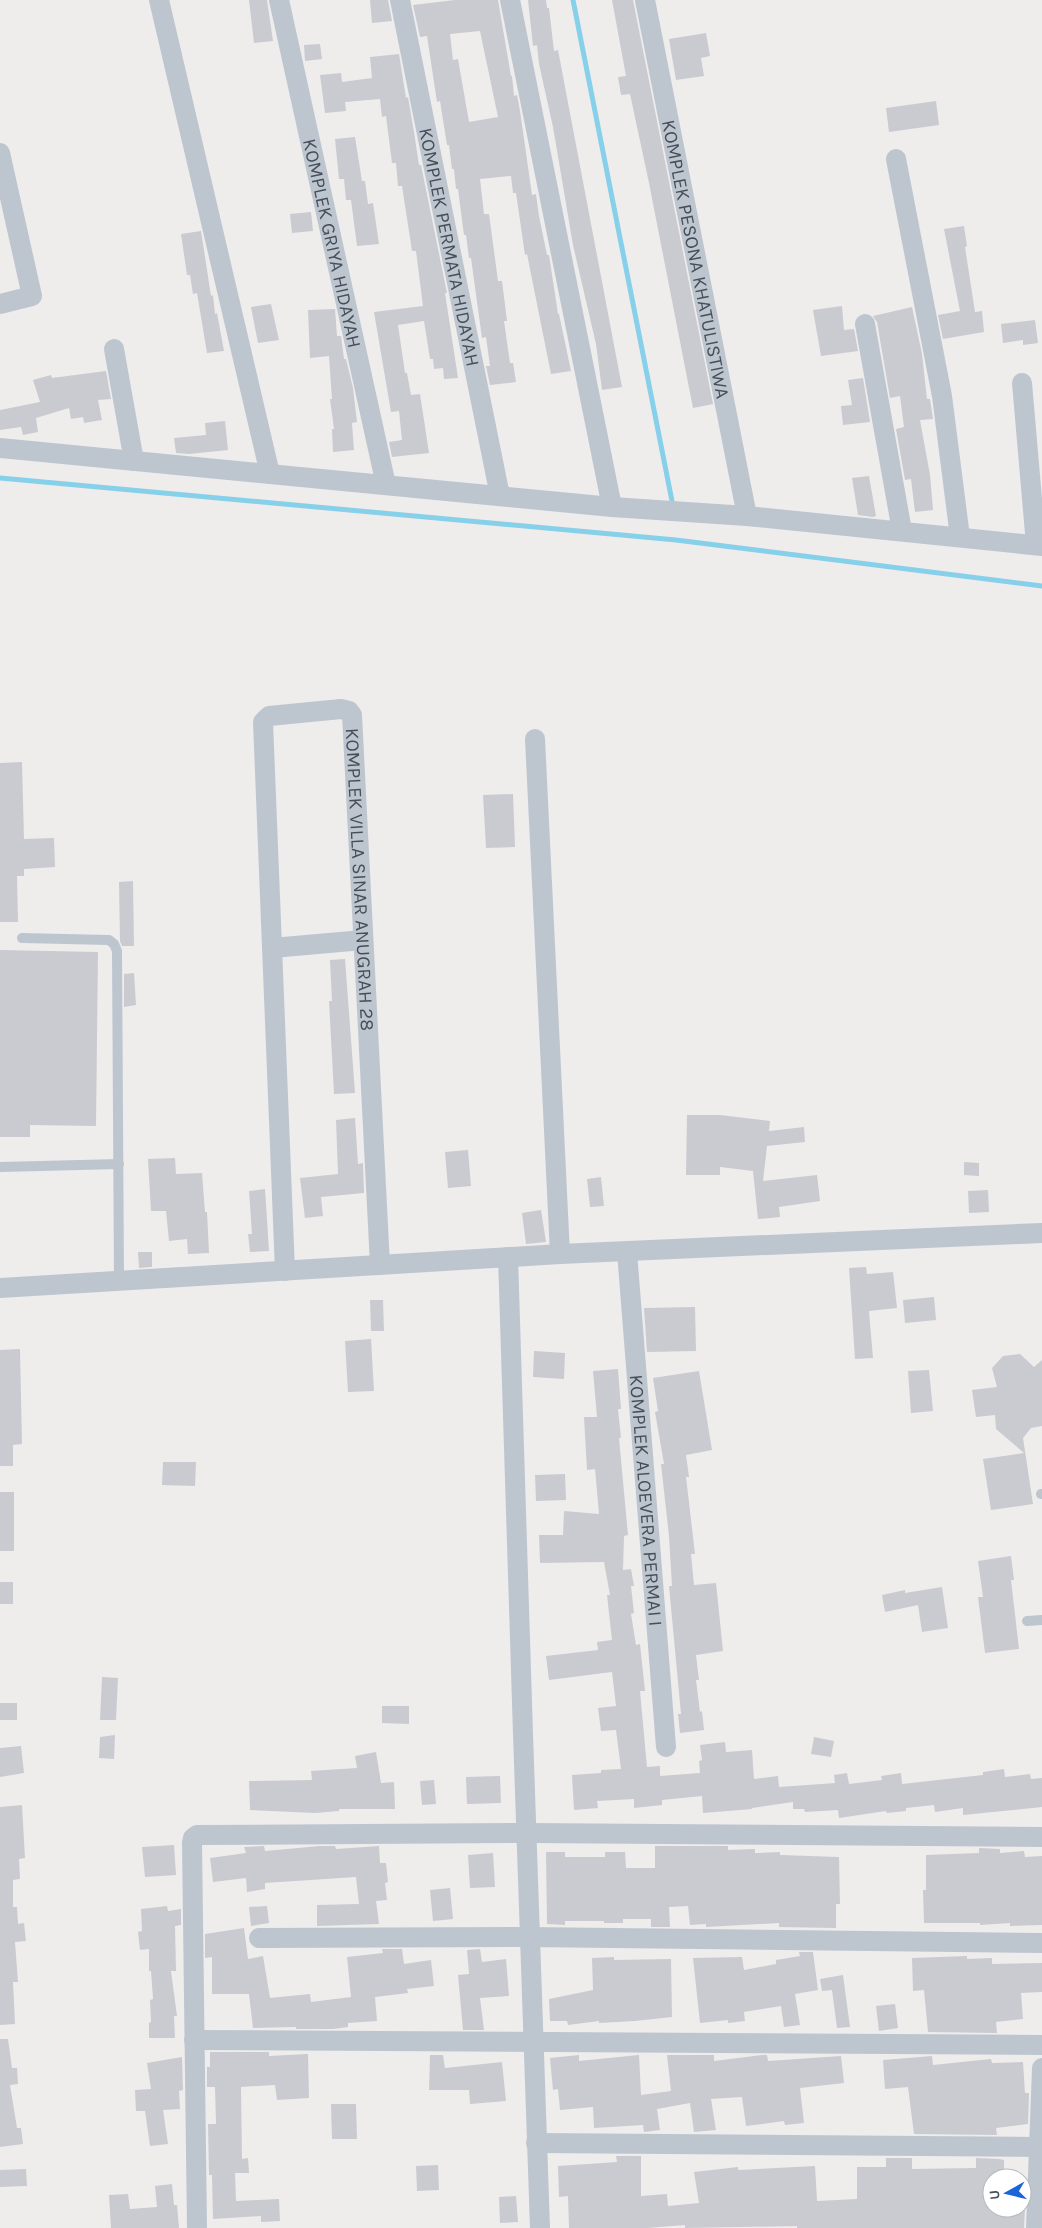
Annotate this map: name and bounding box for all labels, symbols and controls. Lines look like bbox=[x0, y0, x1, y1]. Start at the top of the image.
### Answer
street label: KOMPLEK PESONA KHATULISTIWA bbox=[657, 118, 734, 401]
street label: KOMPLEK PERMATA HIDAYAH bbox=[414, 126, 484, 369]
street label: KOMPLEK GRIYA HIDAYAH bbox=[298, 137, 365, 350]
street label: KOMPLEK VILLA SINAR ANUGRAH 28 bbox=[341, 727, 378, 1031]
street label: KOMPLEK ALOEVERA PERMAI I bbox=[625, 1374, 666, 1627]
north arrow bbox=[982, 2168, 1032, 2218]
text: U bbox=[986, 2189, 1004, 2201]

